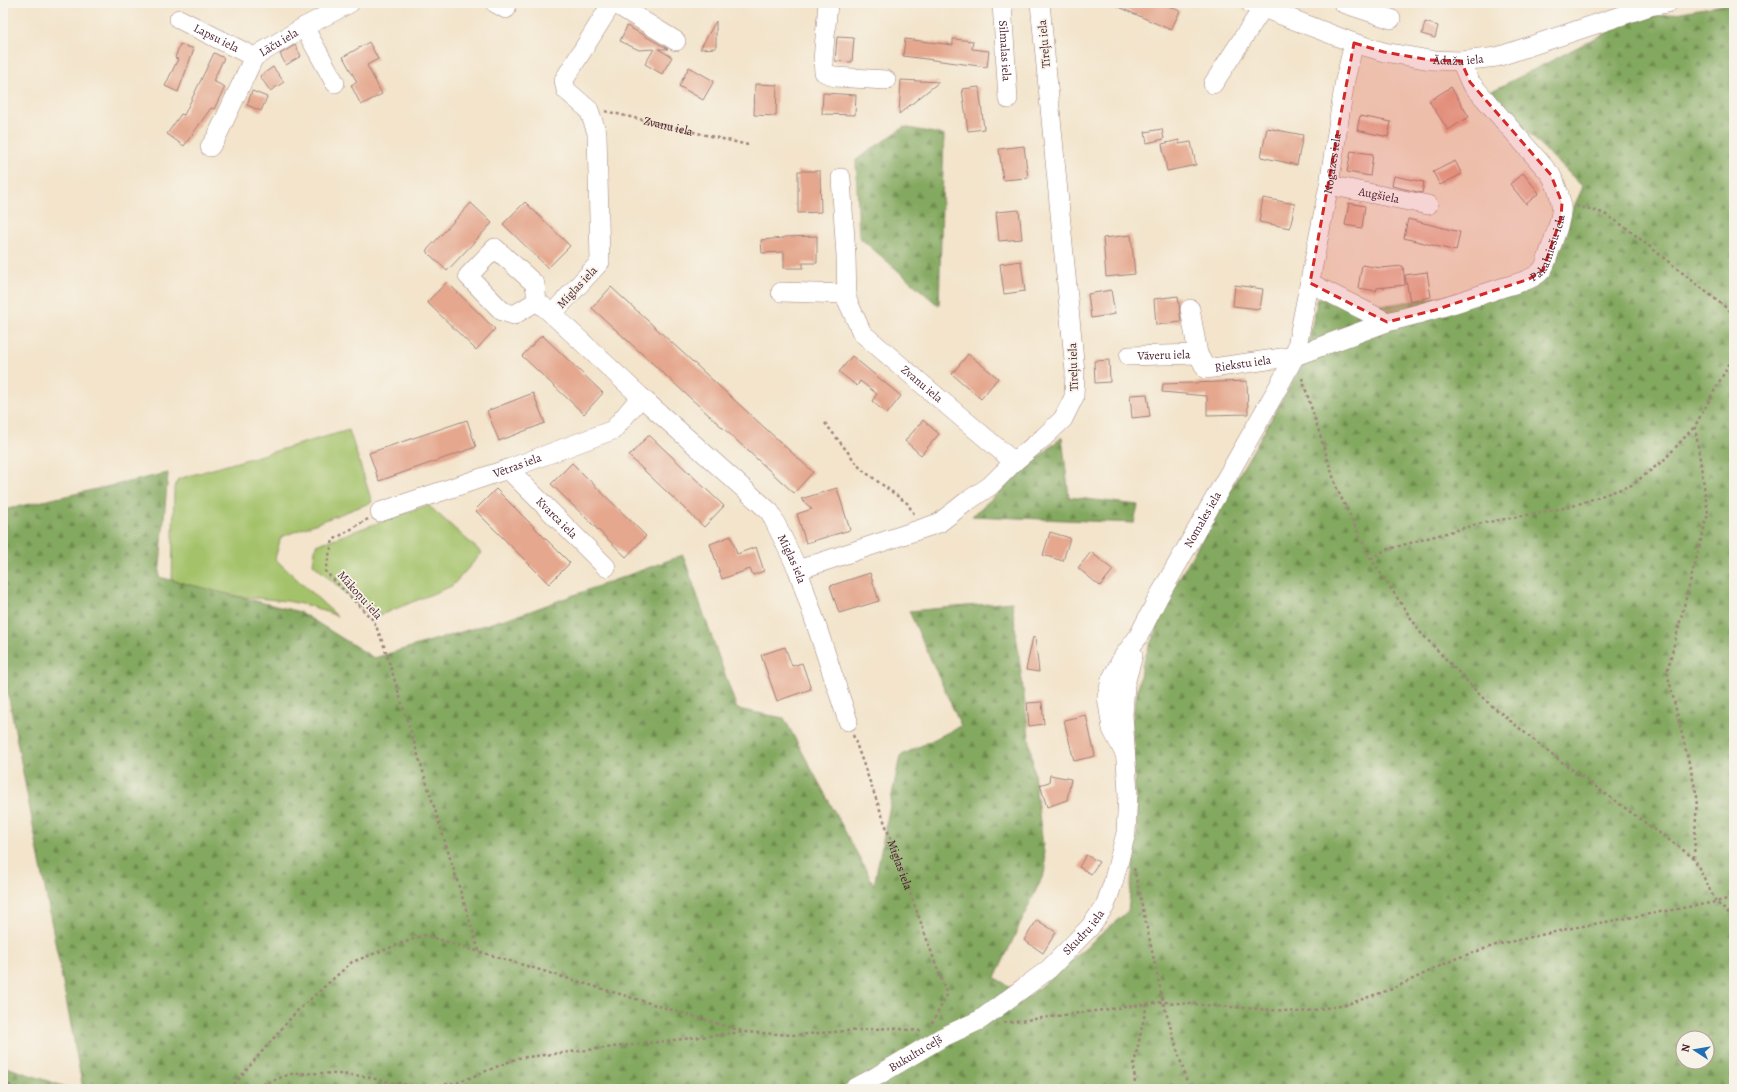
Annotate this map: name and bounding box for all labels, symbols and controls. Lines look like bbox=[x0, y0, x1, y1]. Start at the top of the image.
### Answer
street label: Tīreļu iela bbox=[1034, 19, 1054, 69]
street label: Lapsu iela bbox=[191, 20, 242, 56]
street label: Silmalas iela bbox=[995, 20, 1015, 82]
street label: Lāču iela bbox=[256, 24, 302, 60]
street label: Ādažu iela bbox=[1432, 50, 1485, 69]
street label: Zvanu iela bbox=[642, 112, 695, 140]
street label: Nogāzes iela bbox=[1319, 132, 1345, 195]
street label: Augšiela bbox=[1356, 183, 1401, 207]
street label: Pakalniešu iela bbox=[1527, 213, 1569, 285]
street label: Miglas iela bbox=[553, 262, 601, 312]
street label: Tīreļu iela bbox=[1064, 342, 1082, 392]
street label: Vāveru iela bbox=[1136, 346, 1191, 364]
street label: Riekstu iela bbox=[1214, 352, 1273, 376]
street label: Zvanu iela bbox=[898, 362, 947, 406]
street label: Vētras iela bbox=[490, 449, 544, 482]
street label: Nomales iela bbox=[1180, 488, 1225, 551]
street label: Kvarca iela bbox=[533, 494, 581, 542]
street label: Miglas iela bbox=[774, 532, 810, 586]
street label: Mākoņu iela bbox=[334, 567, 386, 623]
street label: Miglas iela bbox=[883, 837, 917, 893]
street label: Skudru iela bbox=[1059, 906, 1108, 958]
north arrow bbox=[1675, 1030, 1715, 1070]
street label: Bukultu ceļš bbox=[886, 1031, 945, 1075]
text: N bbox=[1678, 1043, 1694, 1054]

